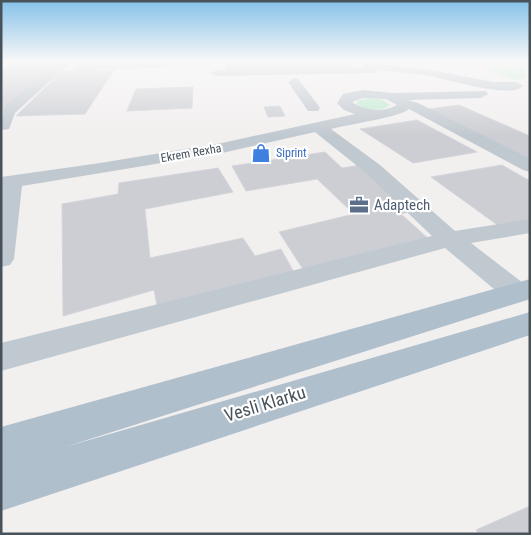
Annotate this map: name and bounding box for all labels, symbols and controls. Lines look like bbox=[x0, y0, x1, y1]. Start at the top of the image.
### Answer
street label: Ekrem Rexha bbox=[160, 141, 223, 165]
shop icon: Siprint bbox=[250, 142, 272, 164]
place label: Siprint bbox=[276, 146, 307, 160]
office icon: Adaptech bbox=[348, 194, 370, 216]
place label: Adaptech bbox=[374, 196, 430, 214]
street label: Vesli Klarku bbox=[222, 381, 308, 426]

